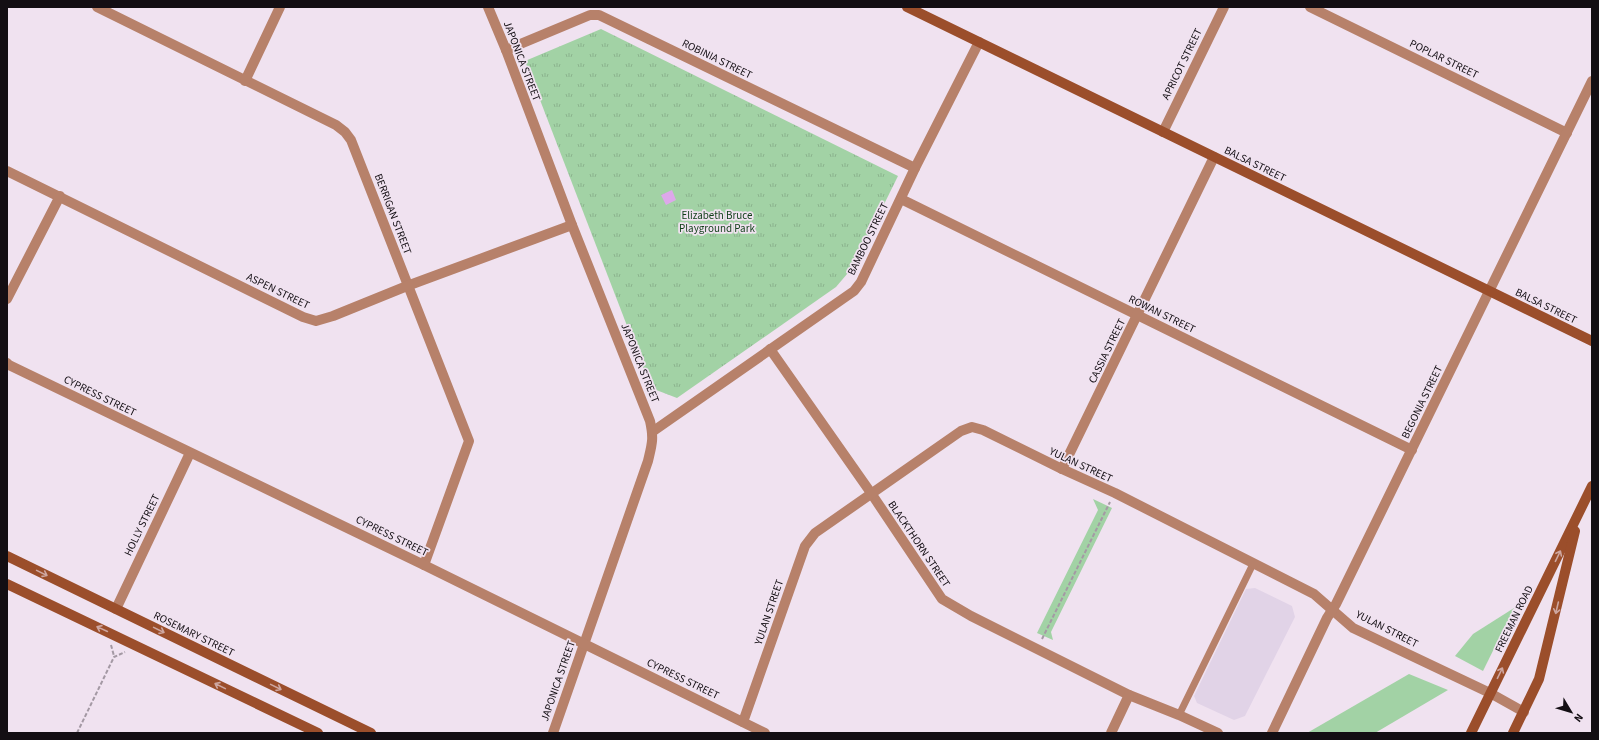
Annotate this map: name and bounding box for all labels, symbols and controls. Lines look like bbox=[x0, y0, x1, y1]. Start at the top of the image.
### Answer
street label: JAPONICA STREET bbox=[500, 19, 544, 103]
street label: APRICOT STREET bbox=[1158, 26, 1206, 102]
street label: ROBINIA STREET bbox=[679, 36, 755, 83]
street label: POPLAR STREET bbox=[1407, 36, 1481, 82]
street label: BALSA STREET bbox=[1222, 143, 1288, 185]
street label: BERRIGAN STREET bbox=[371, 172, 415, 256]
street label: BAMBOO STREET bbox=[844, 200, 892, 278]
park label: Elizabeth Bruce Playground Park bbox=[679, 208, 755, 236]
street label: ASPEN STREET bbox=[244, 269, 312, 313]
street label: BALSA STREET bbox=[1513, 285, 1579, 327]
street label: ROWAN STREET bbox=[1126, 291, 1198, 337]
street label: CASSIA STREET bbox=[1085, 316, 1129, 386]
street label: JAPONICA STREET bbox=[617, 321, 663, 405]
street label: BEGONIA STREET bbox=[1398, 363, 1446, 441]
street label: CYPRESS STREET bbox=[61, 372, 139, 420]
street label: YULAN STREET bbox=[1046, 443, 1115, 486]
street label: HOLLY STREET bbox=[121, 491, 163, 558]
street label: BLACKTHORN STREET bbox=[884, 498, 954, 590]
street label: CYPRESS STREET bbox=[353, 512, 431, 560]
one-way arrow bbox=[1555, 550, 1562, 562]
one-way arrow bbox=[36, 570, 48, 577]
street label: YULAN STREET bbox=[750, 577, 787, 648]
street label: FREEMAN ROAD bbox=[1491, 583, 1537, 655]
one-way arrow bbox=[1553, 601, 1561, 614]
street label: YULAN STREET bbox=[1352, 606, 1421, 651]
street label: ROSEMARY STREET bbox=[151, 608, 237, 660]
one-way arrow bbox=[97, 625, 109, 632]
one-way arrow bbox=[153, 627, 165, 634]
street label: JAPONICA STREET bbox=[537, 639, 579, 723]
street label: CYPRESS STREET bbox=[644, 655, 722, 703]
one-way arrow bbox=[1497, 667, 1505, 679]
one-way arrow bbox=[214, 682, 226, 689]
one-way arrow bbox=[270, 684, 282, 691]
north arrow bbox=[1551, 692, 1591, 732]
text: N bbox=[1570, 710, 1587, 725]

